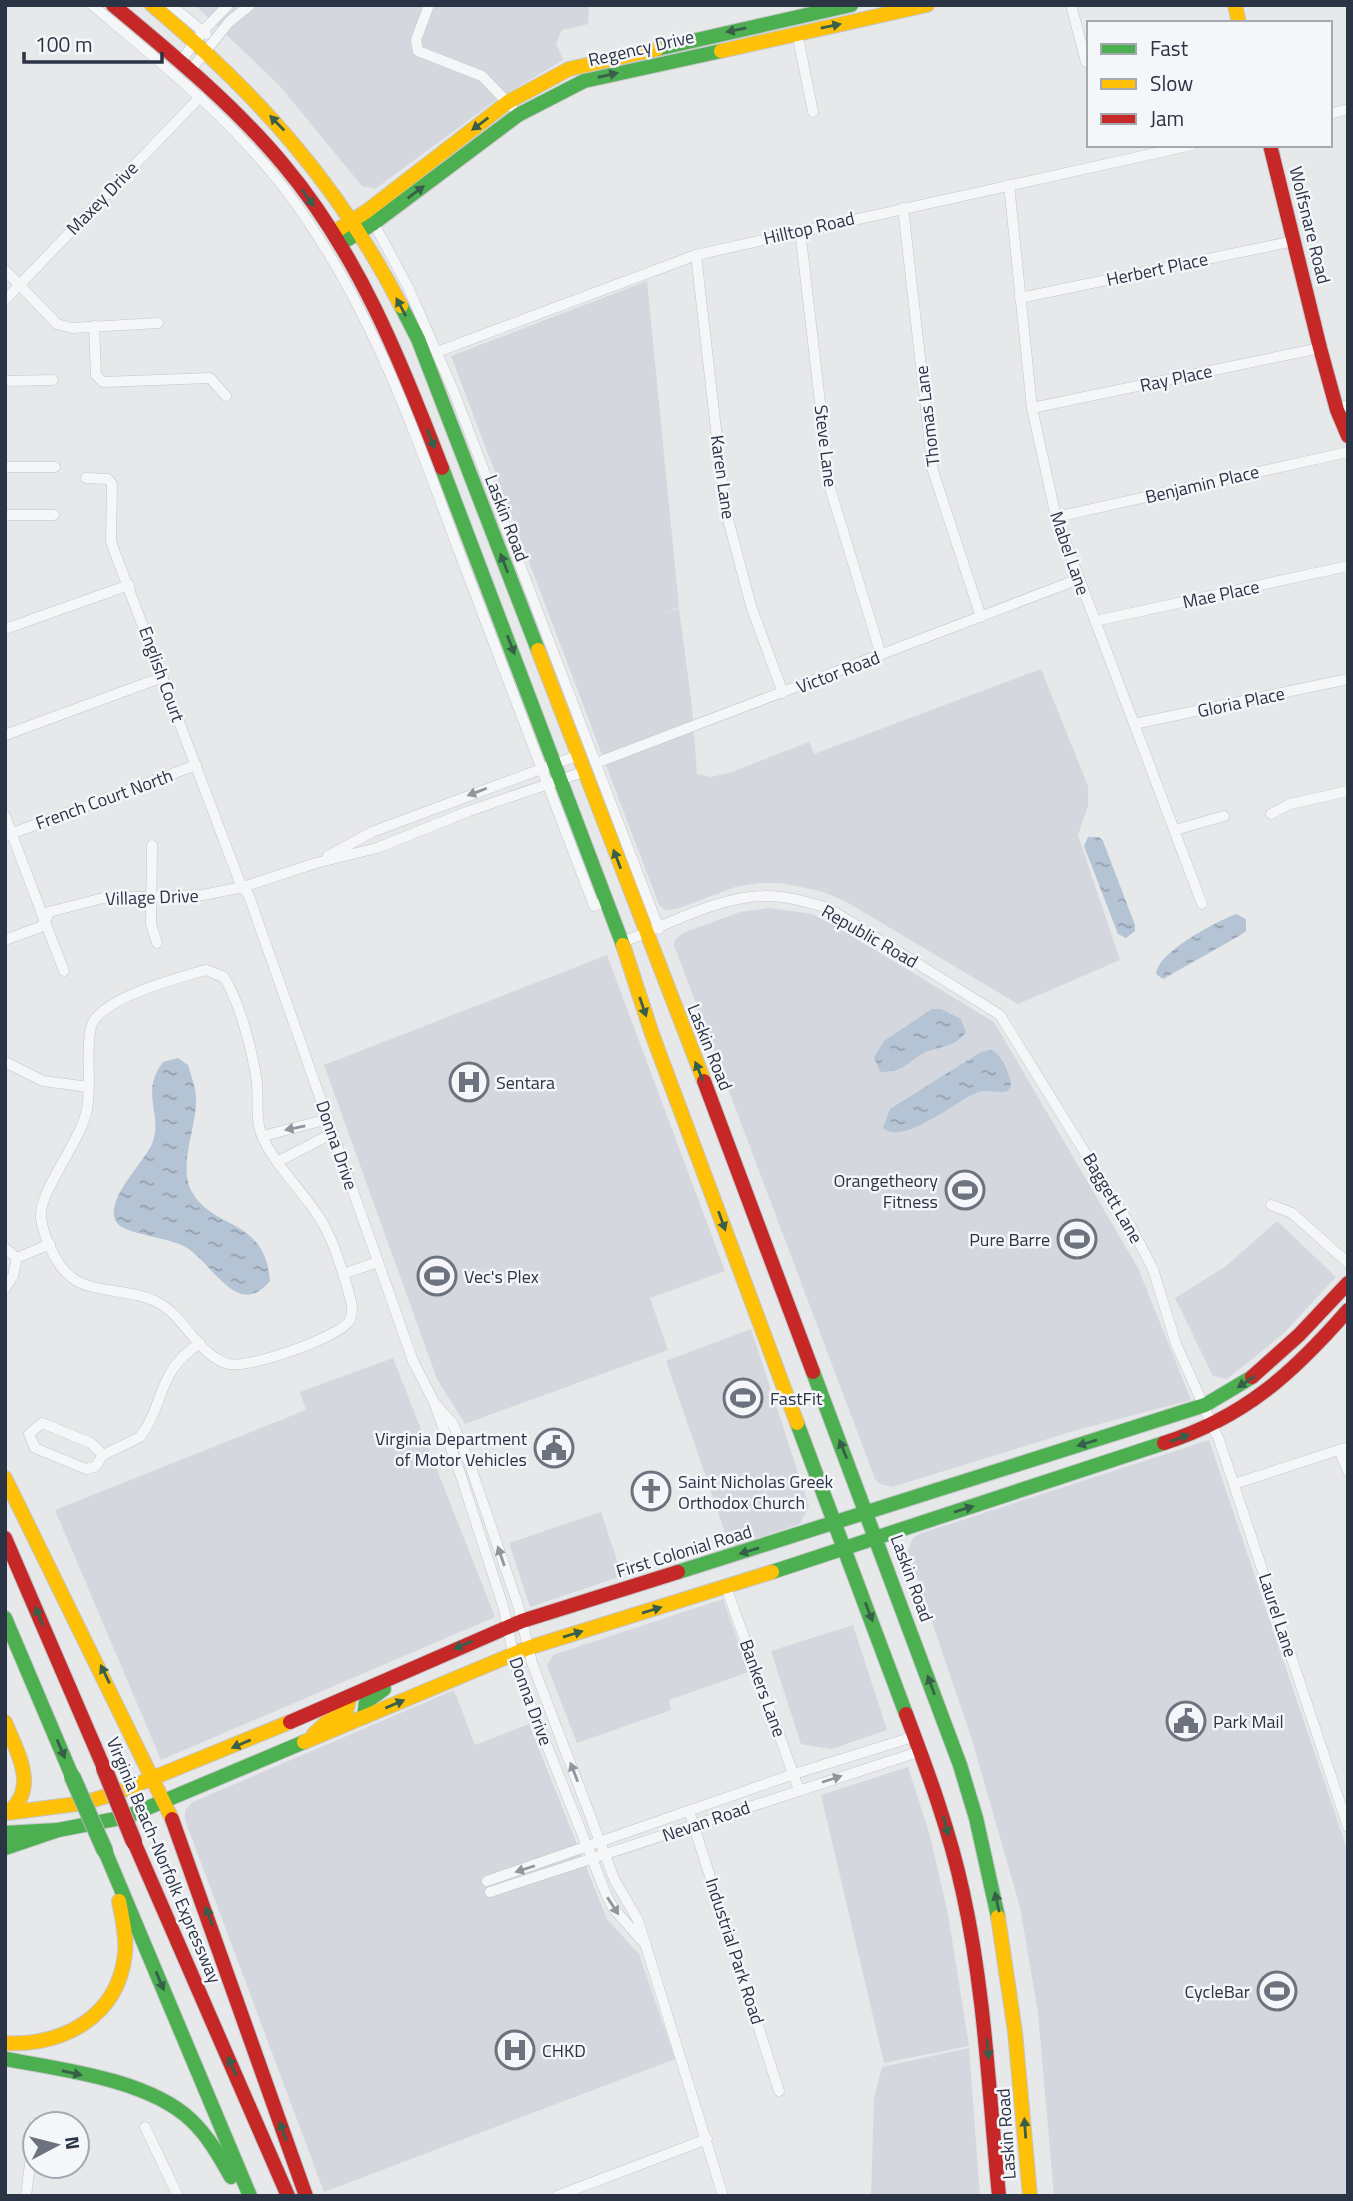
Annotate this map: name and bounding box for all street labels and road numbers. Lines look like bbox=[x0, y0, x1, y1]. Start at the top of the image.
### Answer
street label: Regency Drive bbox=[585, 23, 697, 73]
street label: Maxey Drive bbox=[60, 155, 144, 241]
street label: Wolfsnare Road bbox=[1282, 163, 1338, 287]
street label: Hilltop Road bbox=[761, 204, 857, 252]
street label: Herbert Place bbox=[1104, 245, 1210, 293]
street label: Ray Place bbox=[1137, 357, 1215, 399]
street label: Thomas Lane bbox=[907, 364, 947, 468]
street label: Steve Lane bbox=[808, 403, 844, 489]
street label: Karen Lane bbox=[704, 433, 742, 521]
street label: Benjamin Place bbox=[1142, 458, 1262, 510]
street label: Laskin Road bbox=[478, 471, 536, 565]
street label: Mabel Lane bbox=[1043, 507, 1097, 599]
street label: Mae Place bbox=[1180, 573, 1262, 615]
street label: English Court bbox=[132, 622, 192, 726]
street label: Victor Road bbox=[792, 644, 884, 700]
street label: Gloria Place bbox=[1195, 680, 1287, 724]
street label: French Court North bbox=[32, 762, 176, 836]
street label: Village Drive bbox=[105, 882, 199, 912]
street label: Republic Road bbox=[817, 897, 923, 975]
street label: Laskin Road bbox=[680, 1000, 740, 1094]
street label: Donna Drive bbox=[309, 1097, 365, 1193]
street label: Baggett Lane bbox=[1076, 1148, 1150, 1248]
street label: First Colonial Road bbox=[613, 1518, 755, 1584]
street label: Laskin Road bbox=[884, 1531, 940, 1625]
street label: Laurel Lane bbox=[1252, 1570, 1304, 1660]
street label: Bankers Lane bbox=[733, 1635, 793, 1741]
street label: Donna Drive bbox=[502, 1653, 560, 1749]
street label: Virginia Beach-Norfolk Expressway bbox=[100, 1733, 228, 1988]
street label: Nevan Road bbox=[659, 1793, 753, 1849]
street label: Industrial Park Road bbox=[699, 1874, 771, 2028]
street label: Laskin Road bbox=[989, 2088, 1023, 2180]

